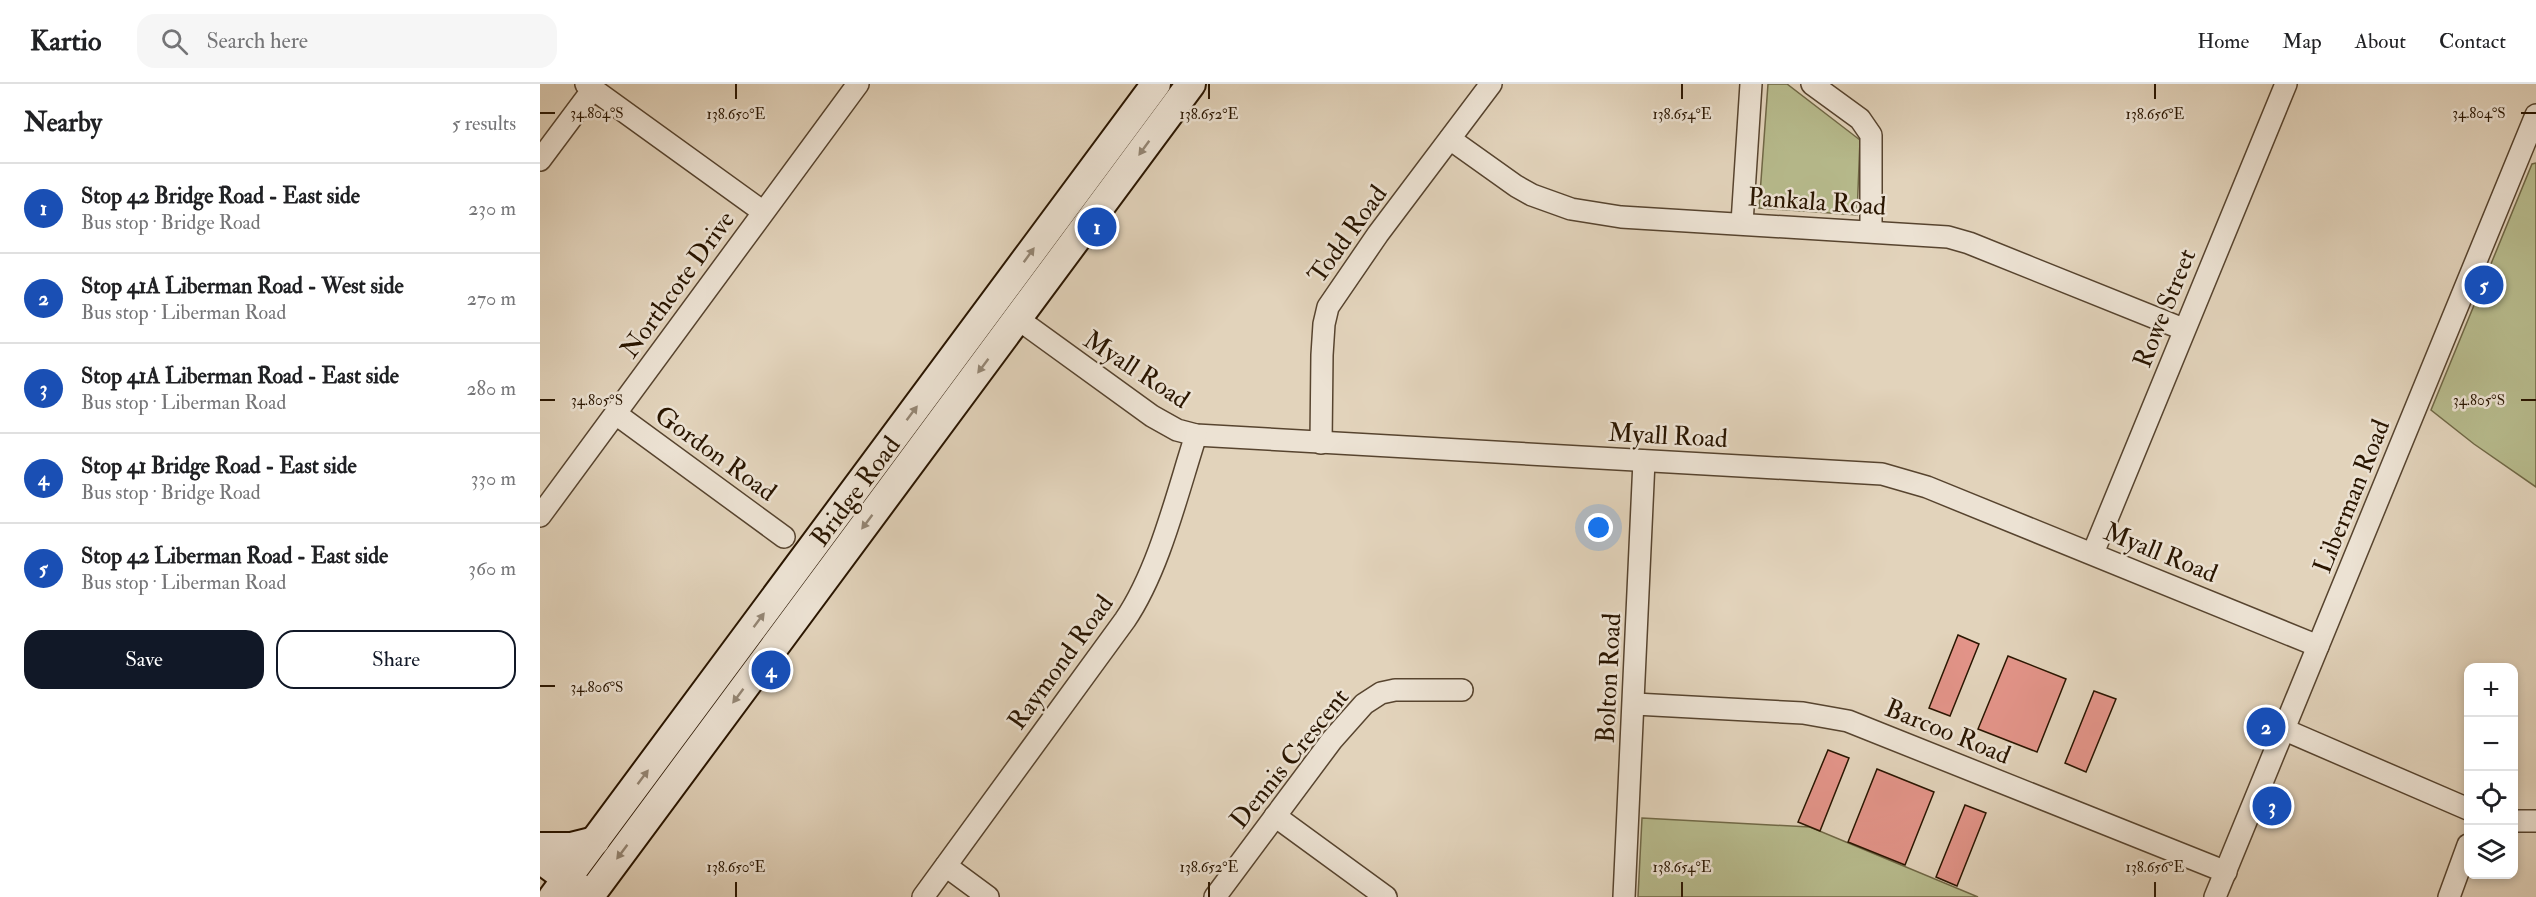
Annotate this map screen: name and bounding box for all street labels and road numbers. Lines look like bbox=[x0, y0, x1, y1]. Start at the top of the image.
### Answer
street label: Todd Road bbox=[1301, 179, 1394, 290]
street label: Pankala Road bbox=[1747, 181, 1887, 223]
street label: Northcote Drive bbox=[614, 205, 742, 364]
street label: Rowe Street bbox=[2127, 244, 2203, 373]
street label: Myall Road bbox=[1077, 324, 1196, 416]
street label: Gordon Road bbox=[648, 399, 783, 509]
street label: Liberman Road bbox=[2307, 415, 2397, 578]
street label: Myall Road bbox=[1607, 417, 1729, 455]
street label: Bridge Road bbox=[804, 430, 908, 553]
street label: Myall Road bbox=[2099, 516, 2222, 590]
street label: Raymond Road bbox=[1001, 589, 1121, 736]
street label: Bolton Road bbox=[1590, 612, 1628, 744]
street label: Dennis Crescent bbox=[1223, 682, 1356, 835]
street label: Barcoo Road bbox=[1880, 692, 2015, 772]

